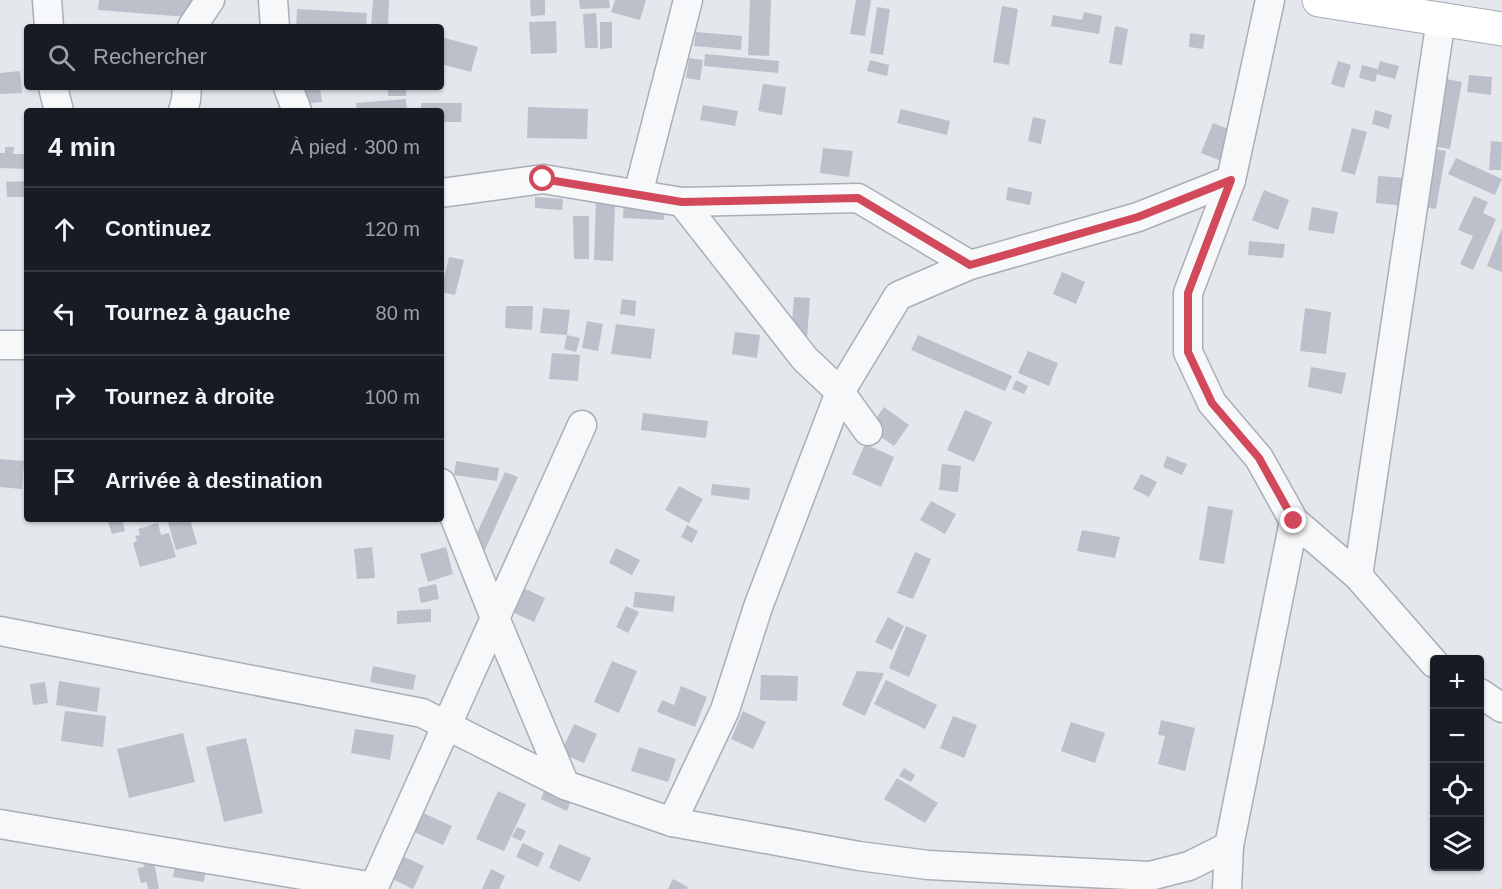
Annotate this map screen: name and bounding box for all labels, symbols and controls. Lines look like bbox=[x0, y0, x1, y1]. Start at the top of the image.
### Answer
search box bbox=[24, 24, 444, 90]
icon: search bbox=[45, 41, 78, 74]
text: Rechercher bbox=[93, 44, 207, 69]
text: 4 min bbox=[48, 132, 116, 162]
text: À pied · 300 m bbox=[290, 136, 420, 158]
route start bbox=[529, 165, 555, 191]
icon: ahead bbox=[48, 213, 81, 246]
text: Continuez bbox=[105, 216, 211, 241]
text: 120 m bbox=[364, 218, 420, 240]
icon: left bbox=[48, 297, 81, 330]
text: Tournez à gauche bbox=[105, 300, 290, 325]
text: 80 m bbox=[376, 302, 420, 324]
icon: right bbox=[48, 381, 81, 414]
text: Tournez à droite bbox=[105, 384, 275, 409]
text: 100 m bbox=[364, 386, 420, 408]
icon: arrive bbox=[48, 465, 81, 498]
text: Arrivée à destination bbox=[105, 468, 323, 493]
route end bbox=[1280, 507, 1306, 533]
map controls bbox=[1430, 655, 1484, 871]
button: + bbox=[1430, 655, 1484, 709]
button: − bbox=[1430, 709, 1484, 763]
button: locate bbox=[1430, 763, 1484, 817]
button: layers bbox=[1430, 817, 1484, 871]

